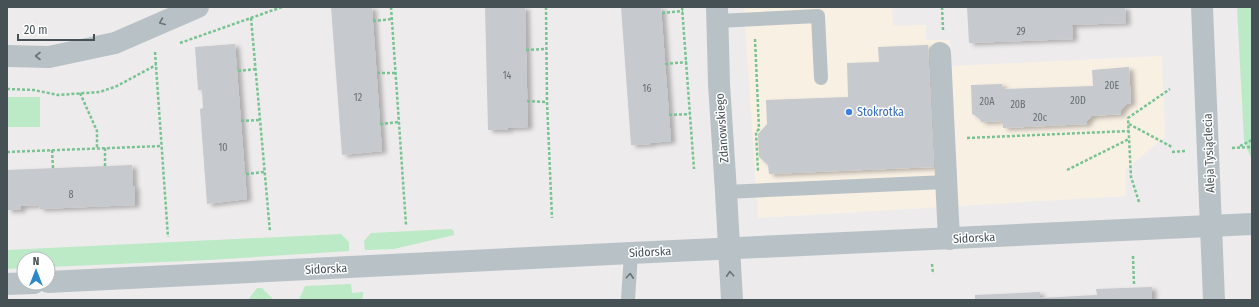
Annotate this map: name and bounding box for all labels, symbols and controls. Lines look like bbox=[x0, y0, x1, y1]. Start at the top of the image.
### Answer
scale bar bbox=[18, 16, 94, 42]
one-way arrow bbox=[159, 18, 166, 26]
text: 20 m bbox=[24, 23, 48, 37]
house number: 29 bbox=[1016, 26, 1026, 38]
one-way arrow bbox=[35, 52, 41, 61]
house number: 14 bbox=[503, 70, 512, 82]
house number: 20E bbox=[1105, 80, 1119, 92]
house number: 16 bbox=[643, 83, 651, 95]
house number: 12 bbox=[354, 92, 363, 104]
street label: Zdanowskiego bbox=[713, 93, 731, 163]
house number: 20D bbox=[1070, 95, 1086, 107]
house number: 20A bbox=[980, 96, 995, 108]
house number: 20B bbox=[1010, 99, 1026, 111]
place label: Stokrotka bbox=[857, 105, 904, 119]
marker: Stokrotka bbox=[844, 107, 854, 117]
house number: 20c bbox=[1033, 112, 1048, 124]
street label: Aleja Tysiąclecia bbox=[1201, 113, 1217, 193]
house number: 10 bbox=[218, 142, 228, 154]
house number: 8 bbox=[69, 189, 74, 201]
street label: Sidorska bbox=[953, 230, 996, 246]
street label: Sidorska bbox=[629, 244, 672, 260]
north arrow bbox=[16, 251, 56, 291]
text: N bbox=[33, 255, 39, 268]
street label: Sidorska bbox=[305, 261, 348, 277]
one-way arrow bbox=[726, 271, 735, 277]
one-way arrow bbox=[625, 273, 634, 279]

